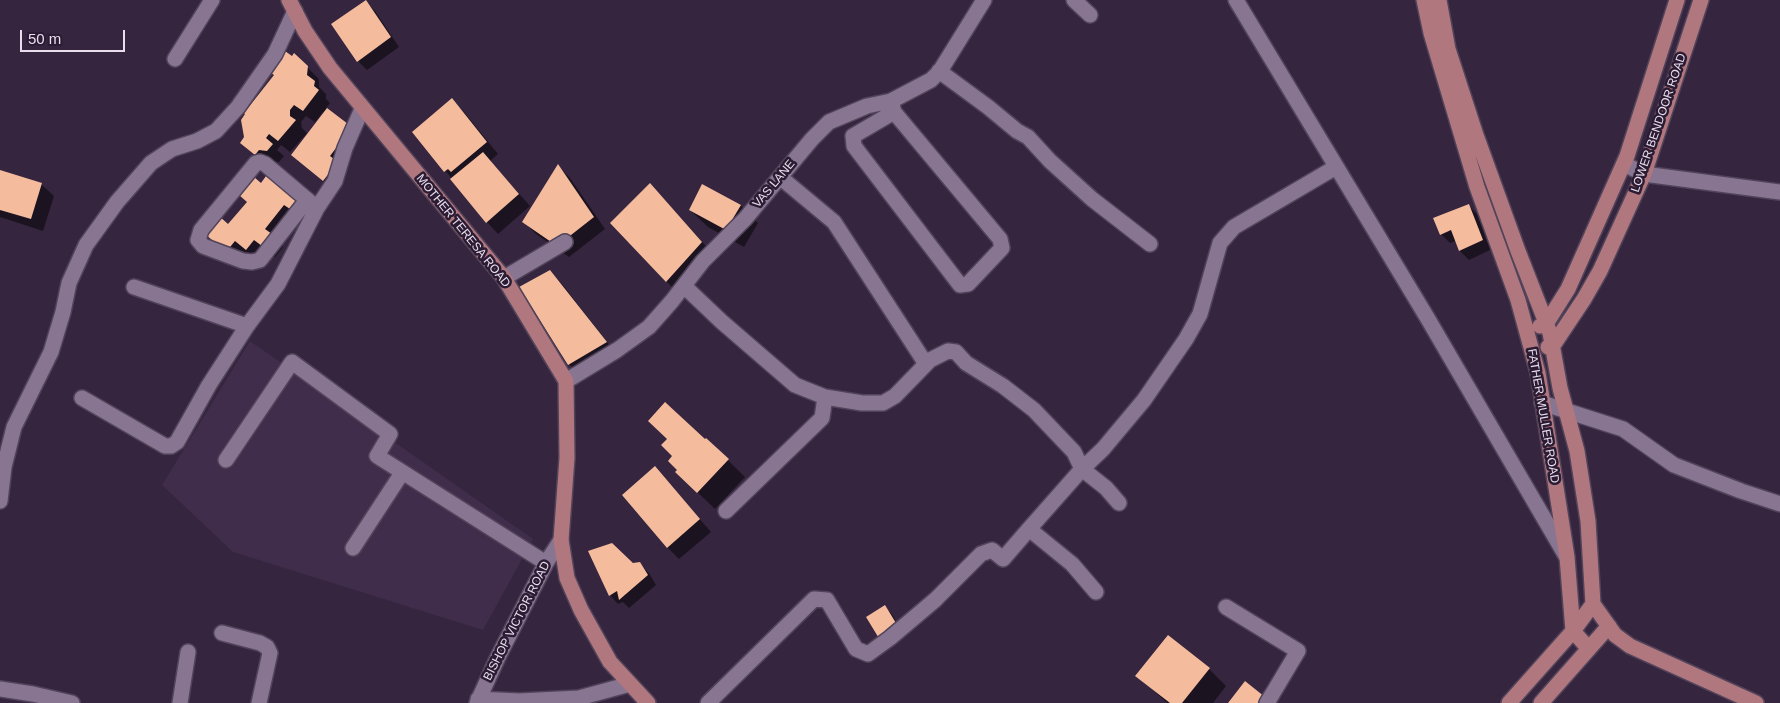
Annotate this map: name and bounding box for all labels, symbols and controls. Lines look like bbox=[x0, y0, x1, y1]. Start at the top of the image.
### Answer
scale bar bbox=[22, 20, 128, 52]
text: 50 m bbox=[28, 30, 61, 47]
street label: LOWER BENDOOR ROAD bbox=[1628, 52, 1690, 194]
street label: VAS LANE bbox=[750, 157, 798, 211]
street label: MOTHER TERESA ROAD bbox=[413, 172, 513, 290]
street label: FATHER MULLER ROAD bbox=[1524, 348, 1562, 484]
street label: BISHOP VICTOR ROAD bbox=[481, 559, 553, 683]

